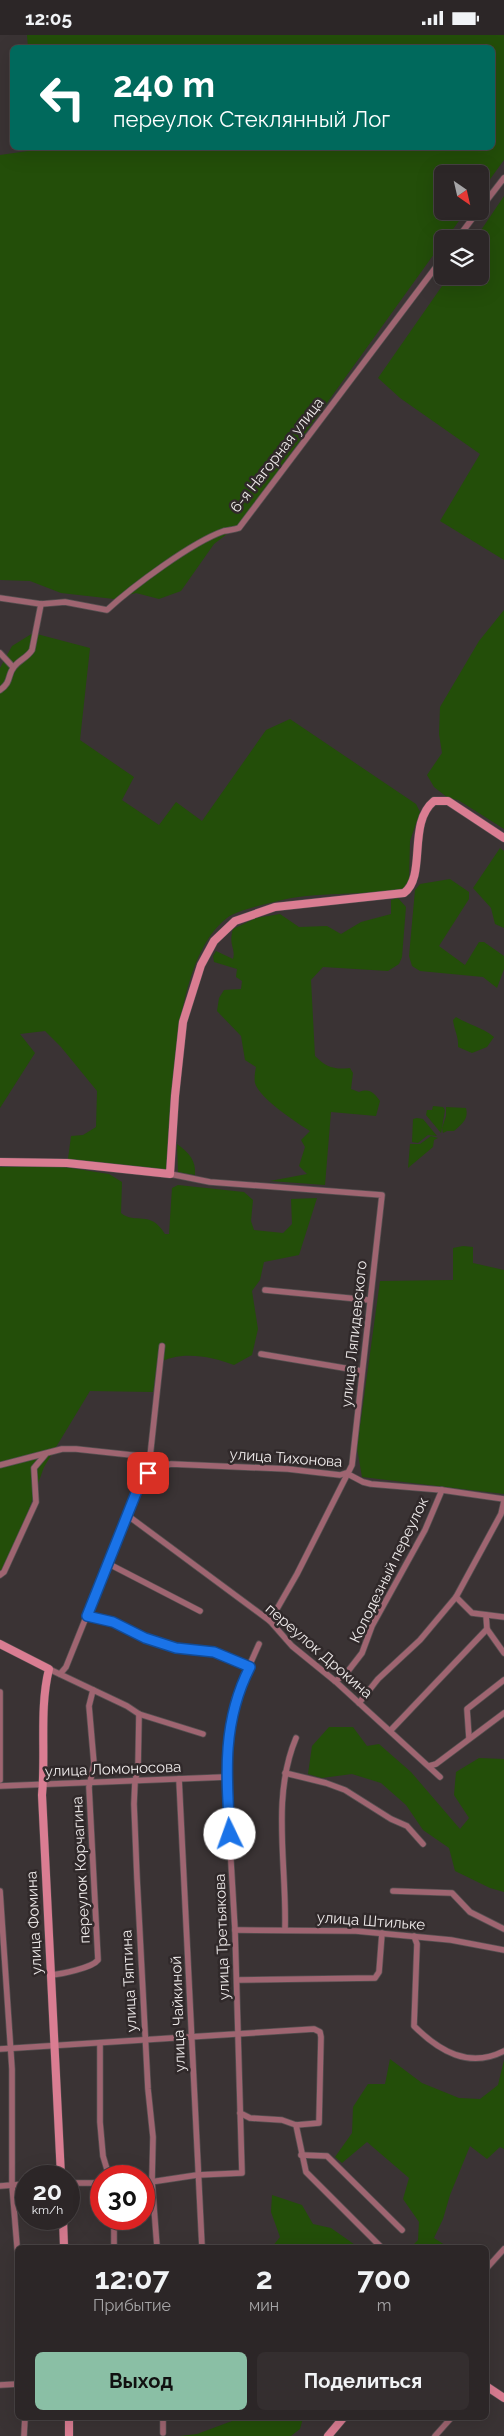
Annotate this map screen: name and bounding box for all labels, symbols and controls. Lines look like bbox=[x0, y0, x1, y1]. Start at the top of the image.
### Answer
text: 12:05 bbox=[25, 7, 72, 29]
text: 240 m bbox=[113, 64, 215, 105]
icon: left bbox=[30, 65, 95, 130]
text: переулок Стеклянный Лог bbox=[113, 106, 390, 132]
north arrow bbox=[434, 165, 489, 220]
map controls bbox=[434, 165, 489, 285]
button: layers bbox=[434, 230, 489, 285]
street label: 6-я Нагорная улица bbox=[227, 394, 327, 516]
street label: улица Ляпидевского bbox=[337, 1260, 371, 1408]
street label: улица Тихонова bbox=[229, 1445, 343, 1471]
pin bbox=[127, 1452, 169, 1494]
icon: arrive bbox=[134, 1459, 162, 1487]
street label: Колодезный переулок bbox=[346, 1494, 432, 1646]
street label: переулок Дрокина bbox=[262, 1600, 376, 1702]
street label: улица Ломоносова bbox=[44, 1758, 182, 1780]
street label: переулок Корчагина bbox=[68, 1796, 94, 1944]
position arrow bbox=[203, 1807, 255, 1859]
street label: улица Фомина bbox=[22, 1871, 46, 1975]
street label: улица Третьякова bbox=[211, 1873, 233, 2001]
street label: улица Штильке bbox=[316, 1908, 426, 1934]
street label: улица Тяптина bbox=[117, 1929, 141, 2033]
street label: улица Чайкиной bbox=[167, 1956, 189, 2072]
speed limit sign: 30 bbox=[90, 2165, 155, 2230]
text: 20 bbox=[33, 2176, 62, 2206]
text: km/h bbox=[32, 2203, 63, 2217]
text: 12:07 bbox=[95, 2261, 169, 2296]
text: 2 bbox=[256, 2261, 273, 2296]
text: 700 bbox=[357, 2261, 411, 2296]
text: Прибытие bbox=[93, 2296, 171, 2315]
text: мин bbox=[249, 2296, 279, 2315]
text: m bbox=[377, 2296, 391, 2315]
button: Выход bbox=[35, 2352, 247, 2410]
button: Поделиться bbox=[257, 2352, 469, 2410]

